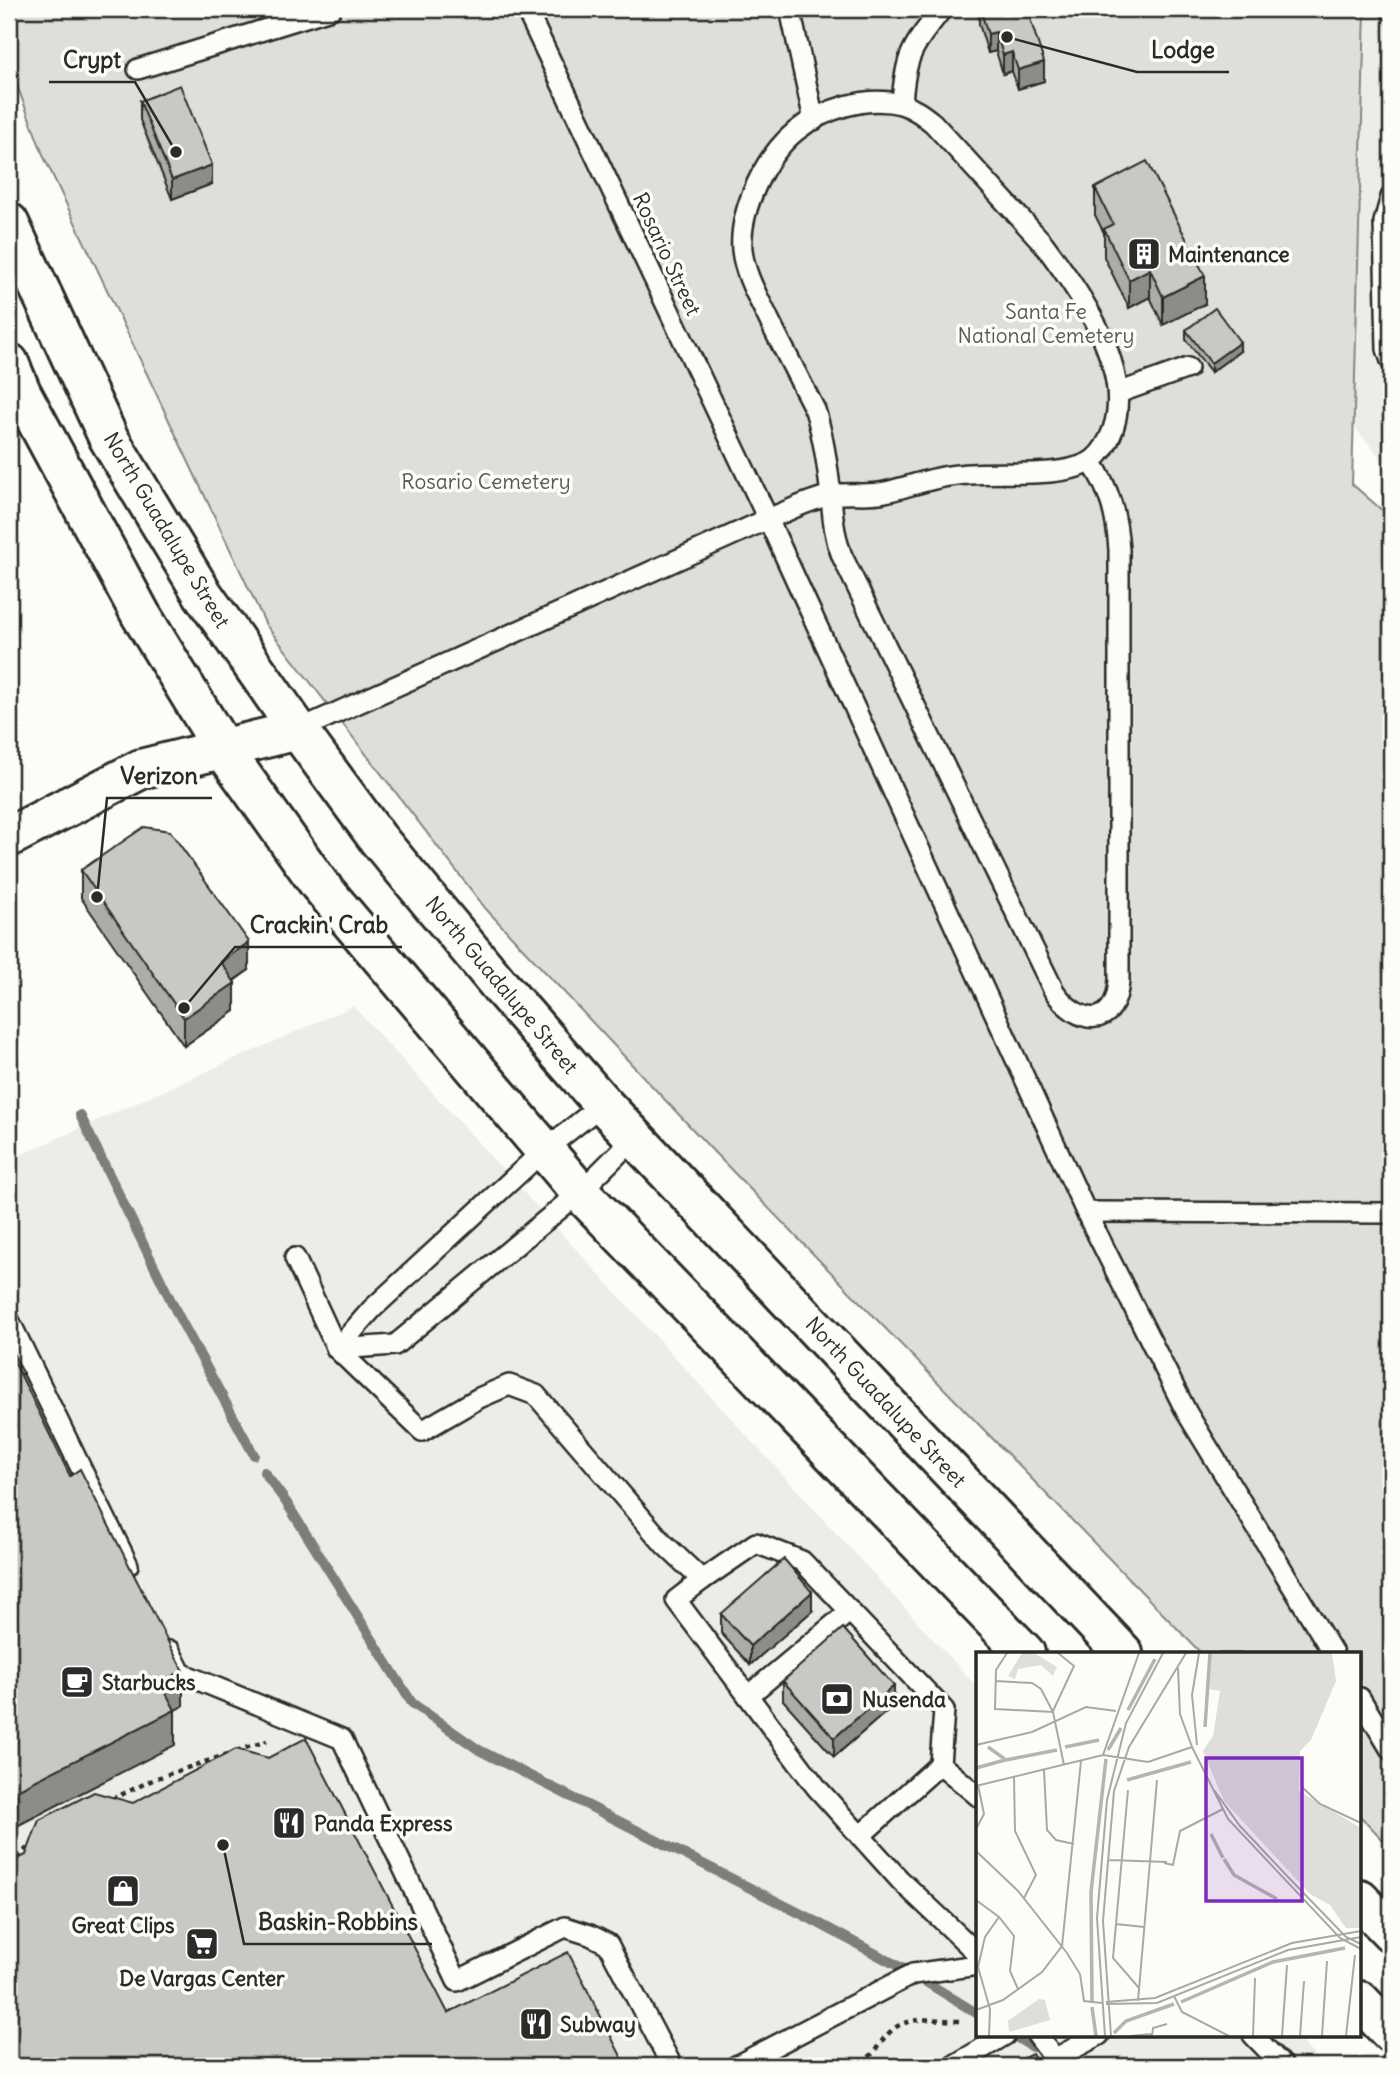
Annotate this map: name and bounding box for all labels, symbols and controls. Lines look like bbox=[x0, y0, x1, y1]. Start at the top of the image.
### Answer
callout: Lodge bbox=[1137, 28, 1229, 72]
text: Lodge bbox=[1151, 35, 1215, 64]
callout: Crypt bbox=[49, 38, 135, 82]
text: Crypt bbox=[63, 45, 121, 74]
street label: Rosario Street bbox=[627, 188, 707, 320]
building icon: Maintenance bbox=[1125, 235, 1163, 273]
place label: Maintenance bbox=[1168, 241, 1290, 268]
park label: Santa Fe National Cemetery bbox=[958, 298, 1134, 349]
street label: North Guadalupe Street bbox=[98, 427, 236, 633]
park label: Rosario Cemetery bbox=[401, 468, 571, 495]
callout: Verizon bbox=[107, 754, 212, 798]
text: Verizon bbox=[120, 761, 198, 790]
street label: North Guadalupe Street bbox=[420, 891, 584, 1079]
callout: Crackin' Crab bbox=[235, 903, 402, 947]
text: Crackin' Crab bbox=[250, 910, 389, 939]
street label: North Guadalupe Street bbox=[800, 1311, 972, 1493]
inset map bbox=[976, 1652, 1362, 2036]
cafe icon: Starbucks bbox=[58, 1663, 96, 1701]
place label: Starbucks bbox=[102, 1669, 196, 1696]
bank icon: Nusenda bbox=[818, 1680, 856, 1718]
place label: Nusenda bbox=[862, 1686, 946, 1713]
restaurant icon: Panda Express bbox=[270, 1804, 308, 1842]
place label: Panda Express bbox=[314, 1810, 453, 1837]
shop icon: Great Clips bbox=[104, 1872, 142, 1910]
callout: Baskin-Robbins bbox=[244, 1900, 432, 1944]
text: Baskin-Robbins bbox=[258, 1907, 418, 1936]
place label: Great Clips bbox=[71, 1912, 175, 1939]
supermarket icon: De Vargas Center bbox=[183, 1925, 221, 1963]
place label: De Vargas Center bbox=[119, 1965, 285, 1992]
restaurant icon: Subway bbox=[517, 2005, 555, 2043]
place label: Subway bbox=[560, 2011, 636, 2038]

